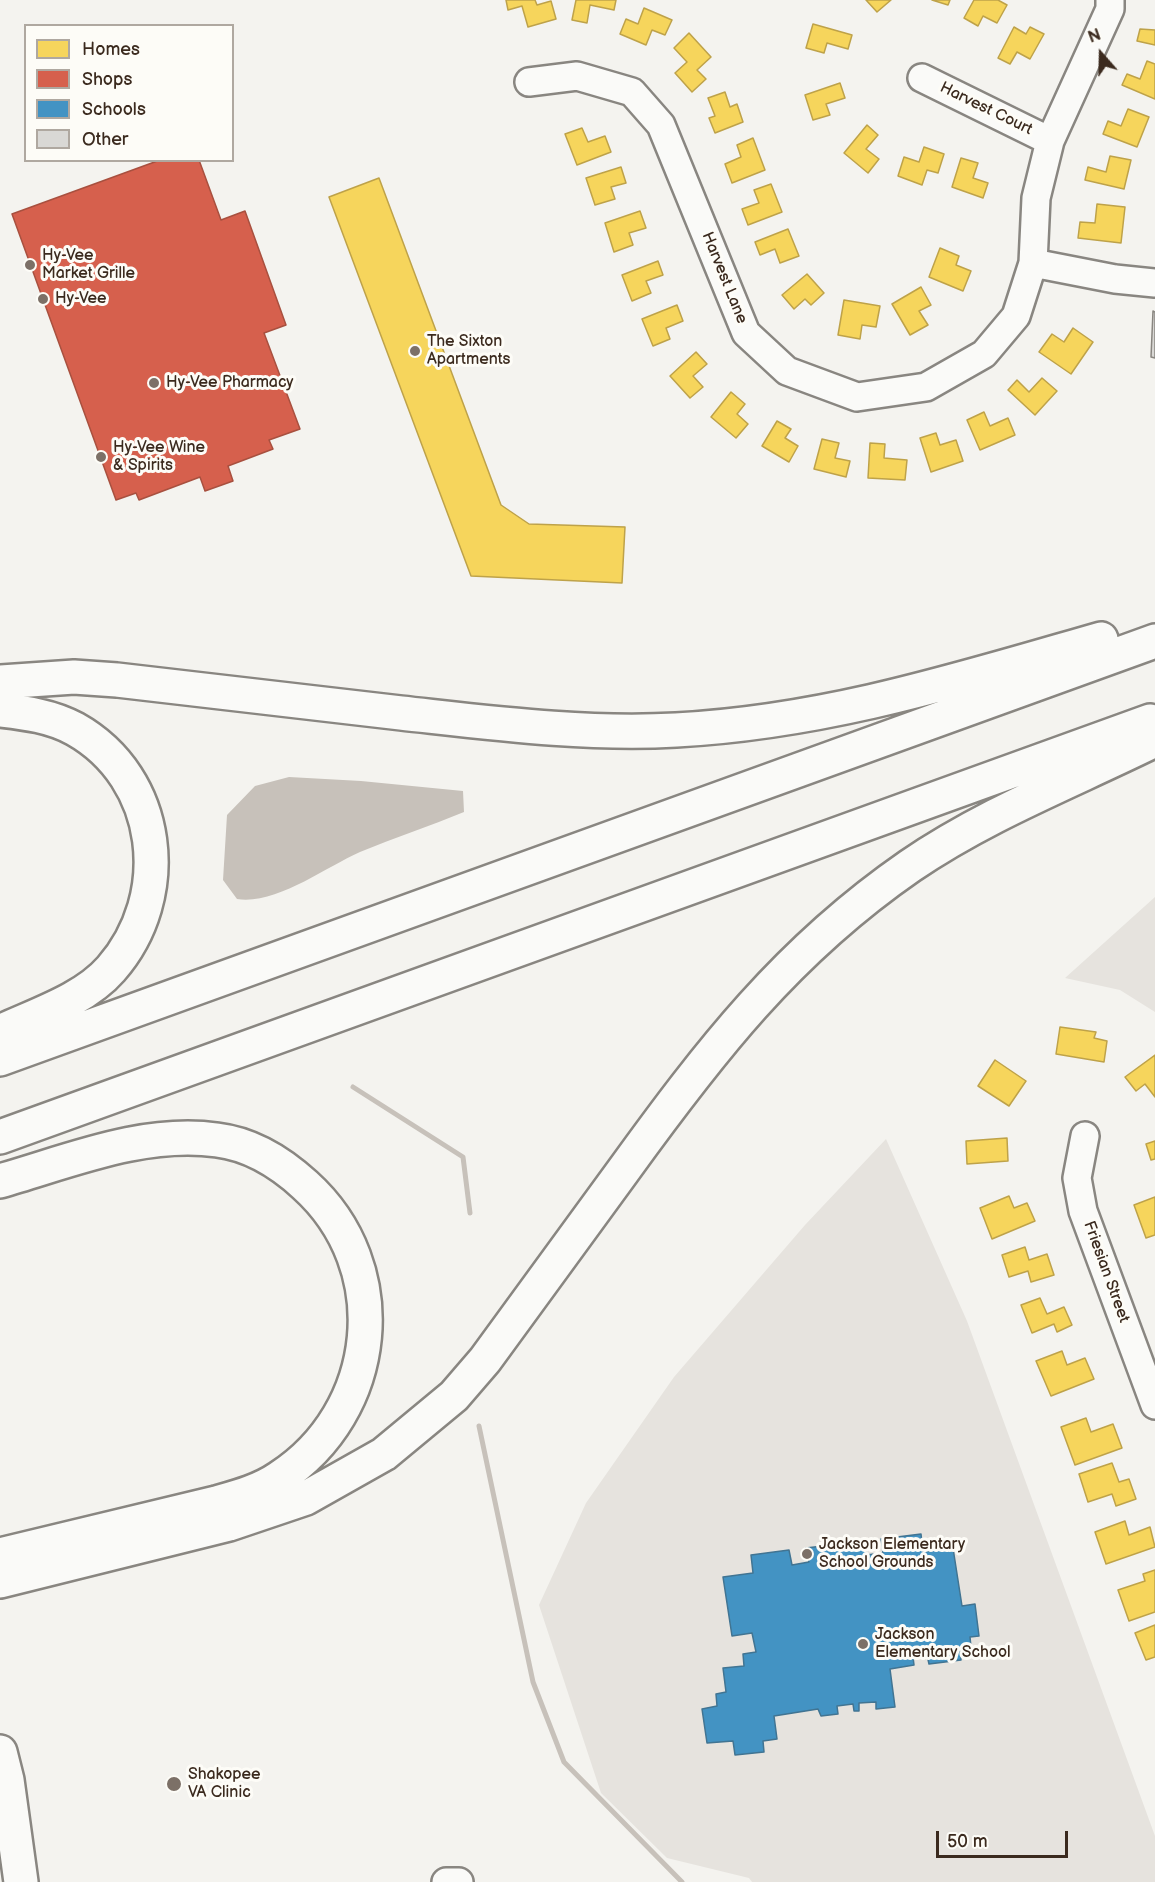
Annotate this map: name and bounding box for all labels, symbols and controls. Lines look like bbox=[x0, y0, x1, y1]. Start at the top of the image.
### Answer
legend bbox=[24, 24, 234, 162]
north arrow bbox=[1071, 24, 1131, 84]
text: N bbox=[1086, 26, 1104, 48]
text: Homes bbox=[82, 39, 140, 60]
text: Shops bbox=[82, 69, 132, 90]
street label: Harvest Court bbox=[937, 78, 1035, 140]
text: Schools bbox=[82, 99, 146, 120]
text: Other bbox=[82, 129, 128, 150]
street label: Harvest Lane bbox=[697, 229, 751, 327]
place label: Hy-Vee Market Grille bbox=[42, 246, 135, 284]
marker: Hy-Vee Market Grille bbox=[23, 258, 37, 272]
place label: Hy-Vee bbox=[55, 289, 107, 309]
marker: Hy-Vee bbox=[36, 292, 50, 306]
place label: The Sixton Apartments bbox=[427, 332, 510, 370]
marker: The Sixton Apartments bbox=[408, 344, 422, 358]
place label: Hy-Vee Pharmacy bbox=[166, 373, 294, 393]
marker: Hy-Vee Pharmacy bbox=[147, 376, 161, 390]
place label: Hy-Vee Wine & Spirits bbox=[113, 438, 205, 476]
marker: Hy-Vee Wine & Spirits bbox=[94, 450, 108, 464]
street label: Friesian Street bbox=[1079, 1219, 1133, 1325]
place label: Jackson Elementary School Grounds bbox=[819, 1535, 965, 1573]
marker: Jackson Elementary School Grounds bbox=[800, 1547, 814, 1561]
place label: Jackson Elementary School bbox=[875, 1625, 1011, 1663]
marker: Jackson Elementary School bbox=[856, 1637, 870, 1651]
place label: Shakopee VA Clinic bbox=[188, 1765, 260, 1803]
marker: Shakopee VA Clinic bbox=[165, 1775, 183, 1793]
scale bar bbox=[939, 1819, 1071, 1857]
text: 50 m bbox=[947, 1831, 988, 1852]

